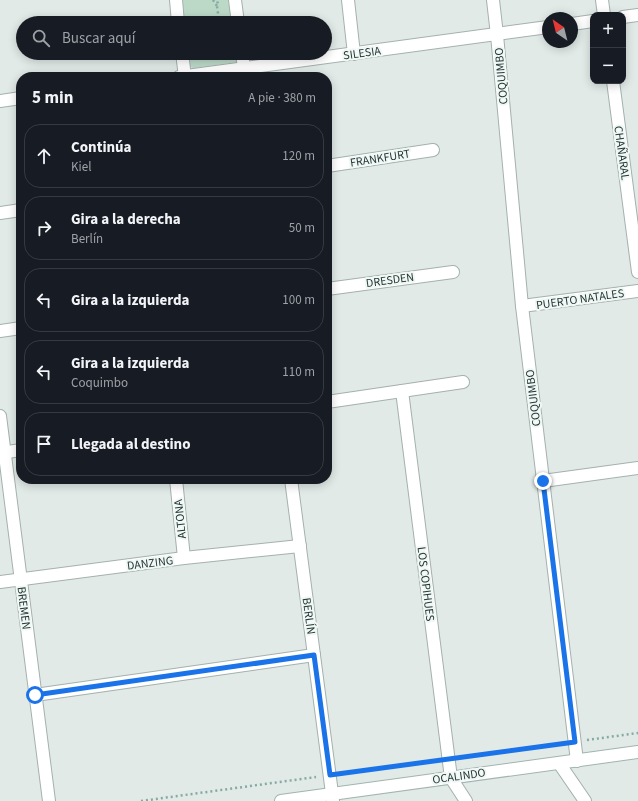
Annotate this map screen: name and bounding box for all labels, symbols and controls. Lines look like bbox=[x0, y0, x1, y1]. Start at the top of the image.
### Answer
north arrow bbox=[542, 12, 578, 48]
map controls bbox=[590, 12, 626, 84]
button: + bbox=[590, 12, 626, 48]
search box bbox=[16, 16, 332, 60]
icon: search bbox=[30, 27, 52, 49]
text: Buscar aquí bbox=[62, 28, 135, 49]
street label: SILESIA bbox=[342, 42, 382, 65]
street label: COQUIMBO bbox=[491, 47, 512, 105]
button: − bbox=[590, 48, 626, 84]
text: 5 min bbox=[32, 86, 73, 110]
text: A pie · 380 m bbox=[248, 89, 316, 107]
street label: CHAÑARAL bbox=[609, 125, 634, 181]
text: Continúa bbox=[71, 137, 132, 158]
icon: ahead bbox=[33, 145, 55, 167]
street label: FRANKFURT bbox=[349, 145, 412, 172]
text: 120 m bbox=[282, 147, 315, 165]
text: Kiel bbox=[71, 158, 92, 176]
text: Gira a la derecha bbox=[71, 209, 181, 230]
icon: right bbox=[33, 217, 55, 239]
text: 50 m bbox=[289, 219, 315, 237]
text: Berlín bbox=[71, 230, 103, 248]
street label: DRESDEN bbox=[365, 269, 415, 292]
street label: PUERTO NATALES bbox=[535, 285, 625, 314]
icon: left bbox=[33, 289, 55, 311]
text: Gira a la izquierda bbox=[71, 290, 190, 311]
text: 100 m bbox=[282, 291, 315, 309]
text: Gira a la izquierda bbox=[71, 353, 190, 374]
icon: left bbox=[33, 361, 55, 383]
text: 110 m bbox=[282, 363, 315, 381]
street label: COQUIMBO bbox=[522, 369, 545, 427]
text: Coquimbo bbox=[71, 374, 128, 392]
icon: arrive bbox=[33, 433, 55, 455]
text: Llegada al destino bbox=[71, 434, 191, 455]
route end bbox=[534, 472, 552, 490]
street label: ALTONA bbox=[170, 498, 191, 539]
street label: LOS COPIHUES bbox=[412, 546, 439, 622]
street label: DANZING bbox=[126, 552, 174, 575]
street label: BREMEN bbox=[12, 586, 35, 630]
street label: BERLÍN bbox=[298, 597, 319, 636]
route start bbox=[26, 686, 44, 704]
street label: OCALINDO bbox=[431, 764, 487, 789]

